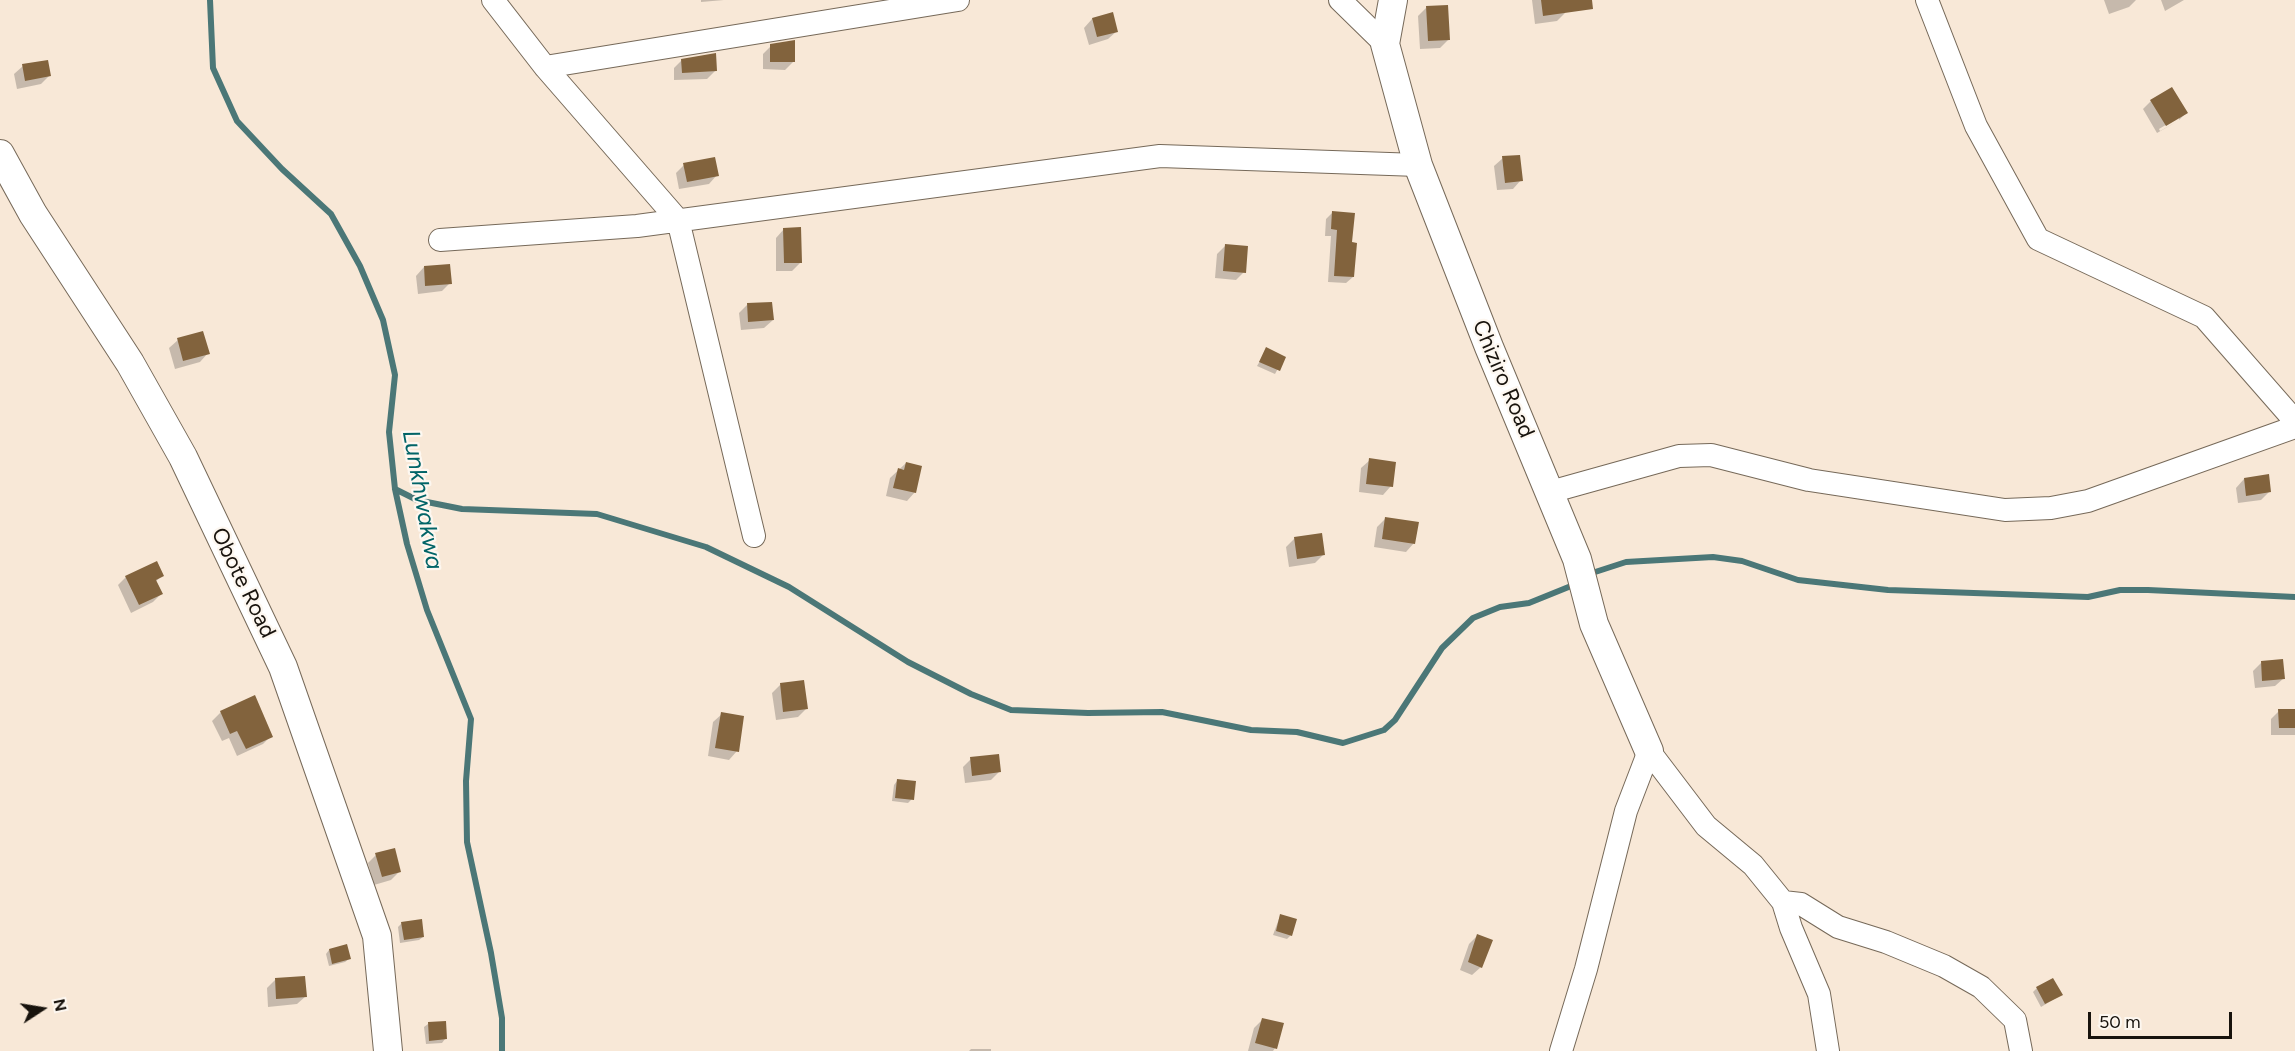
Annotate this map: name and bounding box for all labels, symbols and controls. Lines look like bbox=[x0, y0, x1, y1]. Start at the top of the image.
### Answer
street label: Chiziro Road bbox=[1466, 316, 1540, 442]
water label: Lunkhwakwa bbox=[396, 428, 448, 572]
street label: Obote Road bbox=[205, 524, 281, 642]
north arrow bbox=[12, 979, 72, 1039]
text: N bbox=[50, 997, 71, 1013]
scale bar bbox=[2091, 1000, 2235, 1038]
text: 50 m bbox=[2099, 1011, 2141, 1033]

